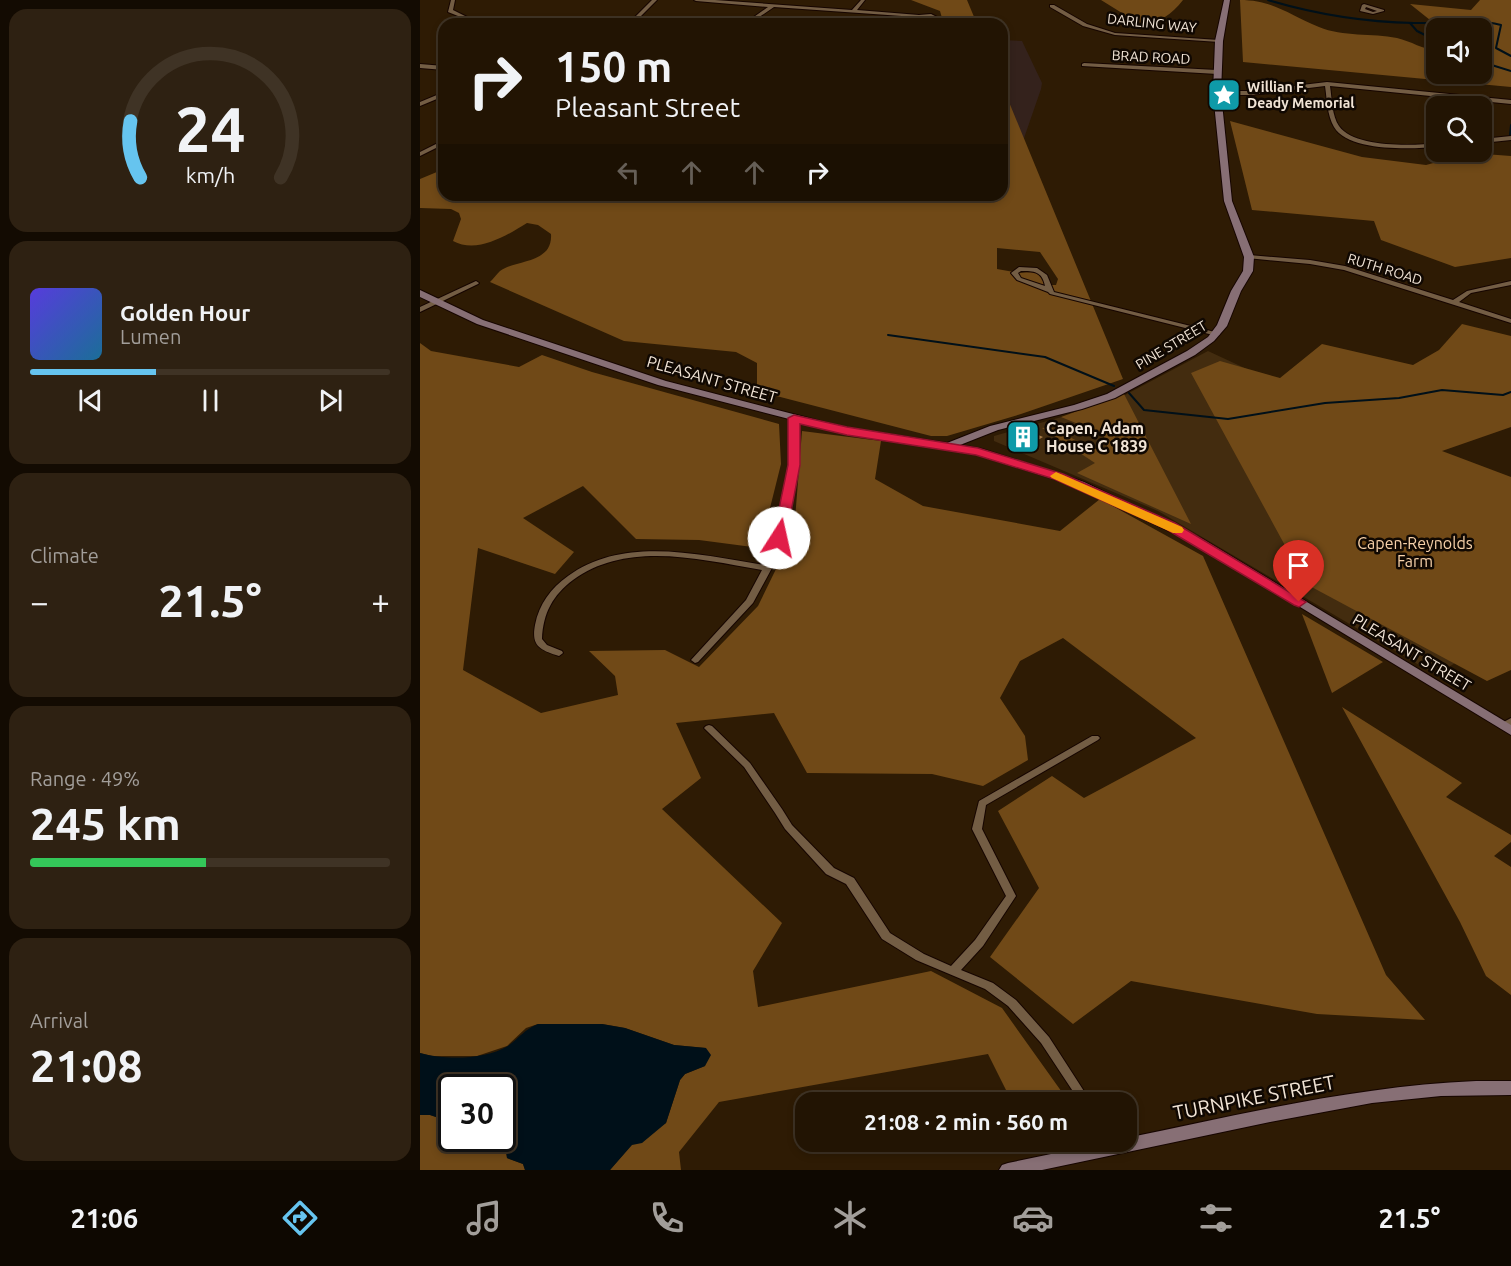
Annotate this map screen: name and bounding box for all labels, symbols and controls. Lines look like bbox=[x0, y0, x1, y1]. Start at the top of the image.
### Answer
street label: DARLING WAY bbox=[1107, 10, 1197, 36]
map controls bbox=[1426, 18, 1492, 162]
button: sound bbox=[1426, 18, 1492, 84]
icon: right bbox=[456, 42, 534, 120]
text: 150 m bbox=[555, 43, 672, 90]
street label: BRAD ROAD bbox=[1111, 47, 1191, 67]
place icon: Willian F. Deady Memorial bbox=[1206, 77, 1242, 113]
place label: Willian F. Deady Memorial bbox=[1247, 79, 1355, 111]
text: Pleasant Street bbox=[555, 92, 740, 122]
text: 24 bbox=[175, 94, 245, 164]
button: search bbox=[1426, 96, 1492, 162]
icon: left bbox=[612, 156, 645, 189]
icon: ahead bbox=[675, 156, 708, 189]
icon: ahead bbox=[738, 156, 771, 189]
icon: right bbox=[801, 156, 834, 189]
text: km/h bbox=[185, 163, 235, 187]
street label: RUTH ROAD bbox=[1346, 250, 1424, 288]
text: Golden Hour bbox=[120, 300, 250, 325]
street label: PINE STREET bbox=[1132, 317, 1210, 373]
text: Lumen bbox=[120, 325, 181, 348]
street label: PLEASANT STREET bbox=[645, 352, 779, 406]
icon: previous bbox=[74, 384, 107, 417]
icon: pause bbox=[194, 384, 227, 417]
icon: next bbox=[314, 384, 347, 417]
building icon: Capen, Adam House C 1839 bbox=[1005, 419, 1041, 455]
place label: Capen, Adam House C 1839 bbox=[1046, 419, 1147, 455]
position arrow bbox=[747, 506, 811, 570]
park label: Capen-Reynolds Farm bbox=[1357, 534, 1473, 570]
pin bbox=[1273, 540, 1324, 602]
text: Climate bbox=[30, 544, 99, 567]
icon: arrive bbox=[1282, 549, 1315, 582]
text: 21.5° bbox=[158, 575, 262, 626]
text: − bbox=[30, 583, 49, 620]
text: + bbox=[371, 583, 390, 620]
street label: PLEASANT STREET bbox=[1350, 610, 1474, 694]
text: Range · 49% bbox=[30, 767, 140, 790]
text: 245 km bbox=[30, 798, 181, 849]
text: Arrival bbox=[30, 1009, 88, 1032]
text: 21:08 bbox=[30, 1040, 143, 1091]
street label: TURNPIKE STREET bbox=[1171, 1070, 1337, 1124]
speed limit sign: 30 bbox=[438, 1074, 516, 1152]
text: 21:08 · 2 min · 560 m bbox=[864, 1109, 1068, 1134]
icon: directions bbox=[279, 1197, 321, 1239]
icon: music bbox=[463, 1197, 505, 1239]
icon: phone bbox=[646, 1197, 688, 1239]
icon: climate bbox=[829, 1197, 871, 1239]
icon: car bbox=[1012, 1197, 1054, 1239]
icon: filters bbox=[1195, 1197, 1237, 1239]
text: 21:06 bbox=[71, 1203, 138, 1233]
text: 21.5° bbox=[1378, 1203, 1440, 1233]

